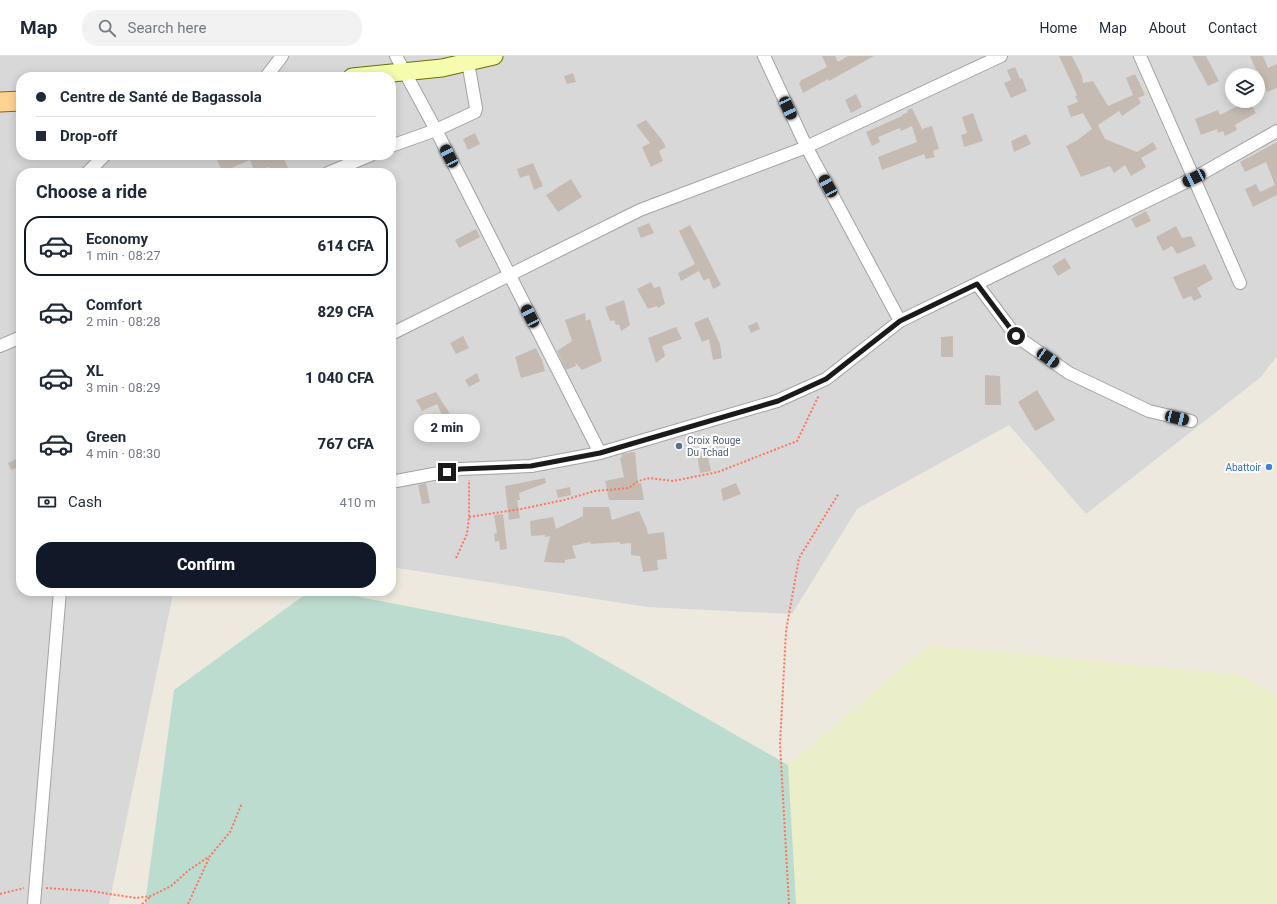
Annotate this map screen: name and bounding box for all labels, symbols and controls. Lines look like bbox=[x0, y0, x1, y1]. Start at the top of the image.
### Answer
search box bbox=[82, 10, 362, 46]
text: Map bbox=[20, 16, 58, 39]
icon: search bbox=[96, 17, 118, 39]
text: Search here bbox=[128, 19, 206, 37]
text: Home bbox=[1039, 20, 1077, 36]
text: Map bbox=[1099, 20, 1127, 36]
text: About bbox=[1149, 20, 1186, 36]
text: Contact bbox=[1208, 20, 1257, 36]
map controls bbox=[1225, 68, 1265, 108]
button: layers bbox=[1225, 68, 1265, 108]
text: Centre de Santé de Bagassola bbox=[60, 88, 262, 106]
car bbox=[777, 95, 799, 121]
text: Drop-off bbox=[60, 127, 117, 145]
car bbox=[438, 143, 460, 169]
car bbox=[1181, 167, 1207, 189]
car bbox=[817, 173, 839, 199]
text: Choose a ride bbox=[36, 181, 147, 202]
icon: car bbox=[38, 228, 74, 264]
text: Economy bbox=[86, 230, 148, 248]
text: 614 CFA bbox=[318, 237, 374, 255]
text: 1 min · 08:27 bbox=[86, 248, 161, 263]
icon: car bbox=[38, 294, 74, 330]
text: Comfort bbox=[86, 296, 142, 314]
text: 829 CFA bbox=[318, 303, 374, 321]
car bbox=[519, 303, 541, 329]
text: 2 min · 08:28 bbox=[86, 314, 161, 329]
route start bbox=[1007, 327, 1025, 345]
car bbox=[1035, 346, 1061, 370]
icon: car bbox=[38, 360, 74, 396]
text: XL bbox=[86, 362, 104, 380]
text: 1 040 CFA bbox=[305, 369, 374, 387]
text: 3 min · 08:29 bbox=[86, 380, 161, 395]
car bbox=[1164, 409, 1190, 427]
callout: 2 min bbox=[414, 414, 480, 442]
text: 2 min bbox=[431, 420, 463, 435]
icon: car bbox=[38, 426, 74, 462]
text: Green bbox=[86, 428, 126, 446]
text: 767 CFA bbox=[318, 435, 374, 453]
place label: Croix Rouge Du Tchad bbox=[687, 435, 741, 458]
marker: Croix Rouge Du Tchad bbox=[674, 441, 684, 451]
text: 4 min · 08:30 bbox=[86, 446, 161, 461]
place label: Abattoir bbox=[1225, 462, 1262, 473]
marker: Abattoir bbox=[1264, 462, 1274, 472]
route end bbox=[438, 463, 456, 481]
icon: cash bbox=[36, 491, 58, 513]
text: Cash bbox=[68, 493, 102, 511]
text: 410 m bbox=[339, 495, 376, 510]
button: Confirm bbox=[36, 542, 376, 588]

